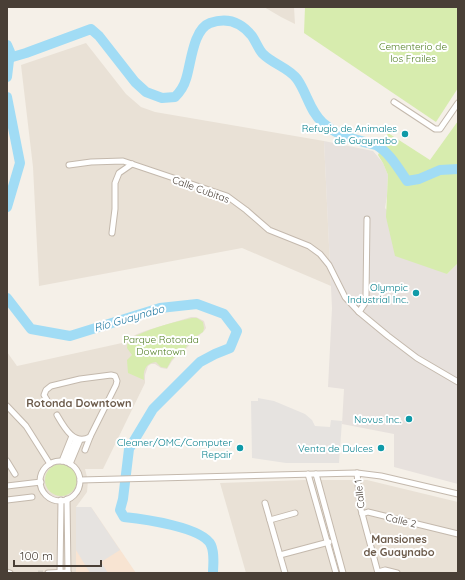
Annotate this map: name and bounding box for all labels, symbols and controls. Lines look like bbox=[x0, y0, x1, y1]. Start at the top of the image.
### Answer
park label: Cementerio de los Frailes bbox=[379, 40, 447, 65]
place label: Refugio de Animales de Guaynabo bbox=[302, 122, 397, 147]
marker: Refugio de Animales de Guaynabo bbox=[400, 129, 410, 139]
street label: Calle Cubitas bbox=[170, 173, 232, 206]
place label: Olympic Industrial Inc. bbox=[347, 281, 408, 306]
marker: Olympic Industrial Inc. bbox=[411, 288, 421, 298]
water label: Río Guaynabo bbox=[92, 301, 167, 335]
park label: Parque Rotonda Downtown bbox=[123, 333, 199, 358]
district label: Rotonda Downtown bbox=[26, 396, 132, 410]
place label: Novus Inc. bbox=[354, 413, 401, 426]
marker: Novus Inc. bbox=[404, 414, 414, 424]
place label: Cleaner/OMC/Computer Repair bbox=[117, 436, 232, 461]
place label: Venta de Dulces bbox=[298, 442, 373, 455]
marker: Cleaner/OMC/Computer Repair bbox=[235, 443, 245, 453]
marker: Venta de Dulces bbox=[376, 443, 386, 453]
street label: Calle 1 bbox=[352, 479, 367, 509]
street label: Calle 2 bbox=[384, 510, 418, 531]
district label: Mansiones de Guaynabo bbox=[363, 532, 435, 559]
scale bar bbox=[14, 542, 101, 568]
text: 100 m bbox=[20, 548, 53, 563]

